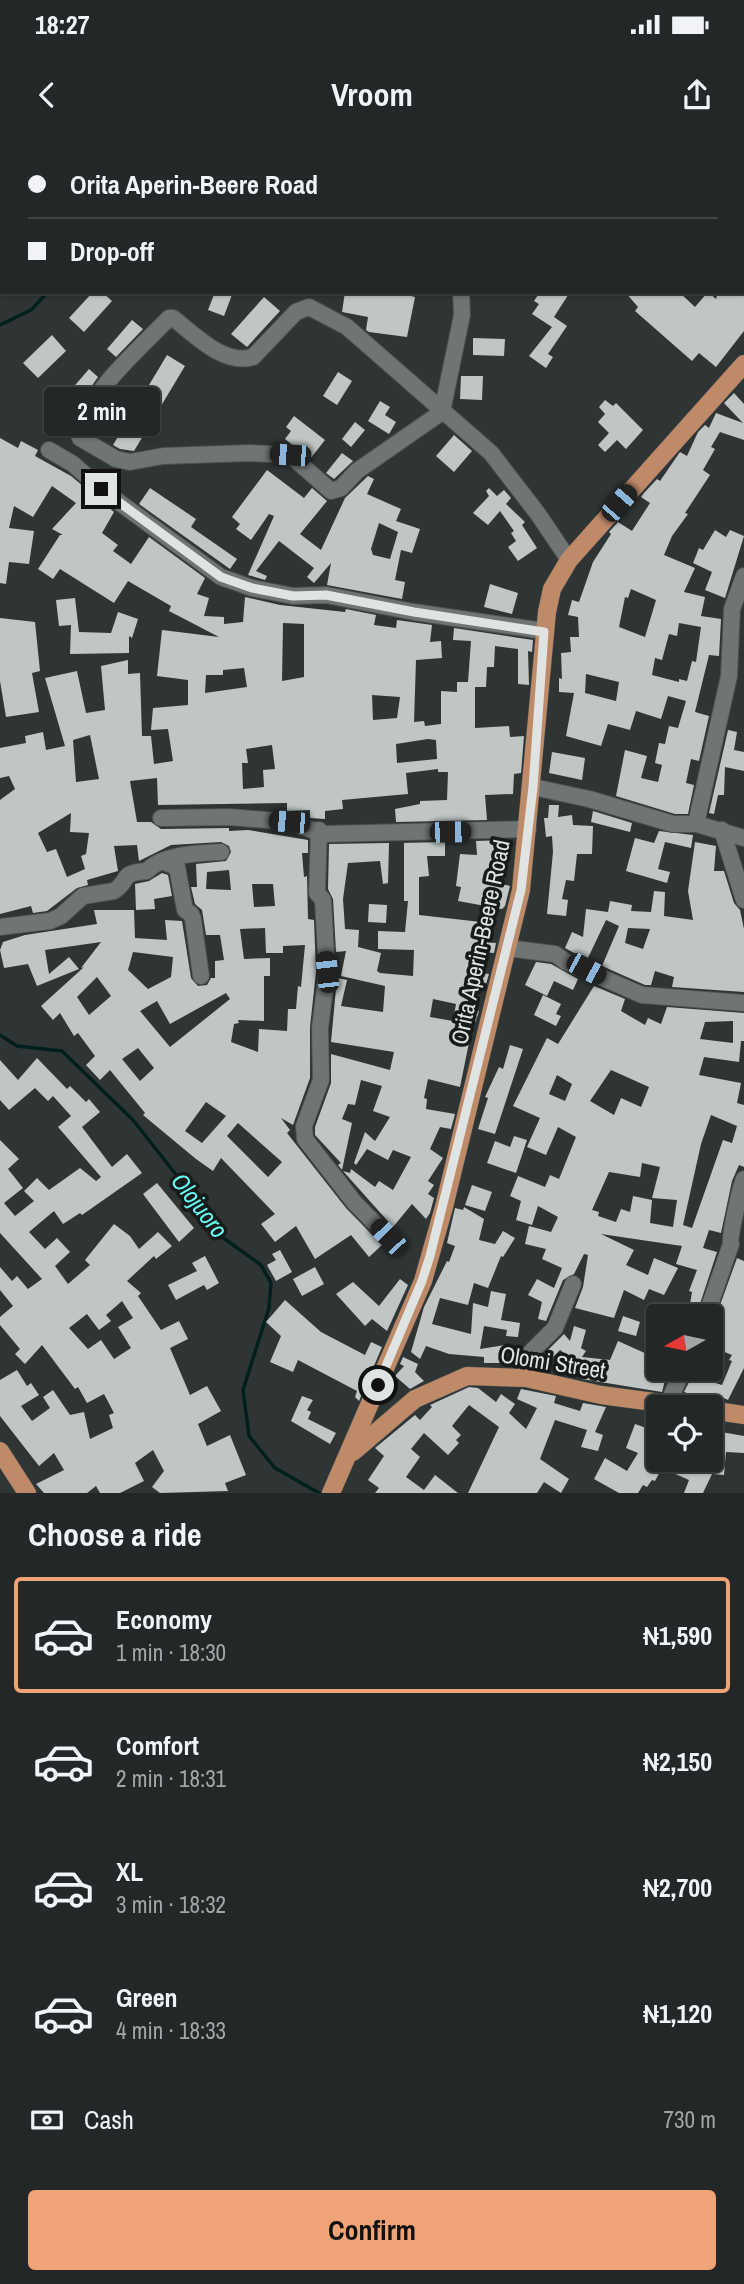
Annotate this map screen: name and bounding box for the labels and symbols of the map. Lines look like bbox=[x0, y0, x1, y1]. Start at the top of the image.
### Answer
callout: 2 min bbox=[43, 387, 159, 436]
car bbox=[269, 443, 312, 467]
route end bbox=[85, 473, 117, 505]
car bbox=[598, 480, 641, 526]
car bbox=[268, 810, 311, 834]
car bbox=[429, 821, 472, 843]
street label: Orita Aperin-Beere Road bbox=[443, 837, 517, 1047]
car bbox=[315, 950, 340, 994]
car bbox=[563, 950, 610, 988]
water label: Olojuoro bbox=[164, 1166, 236, 1244]
car bbox=[366, 1215, 411, 1259]
north arrow bbox=[646, 1304, 723, 1381]
street label: Olomi Street bbox=[498, 1338, 608, 1386]
route start bbox=[362, 1369, 394, 1401]

